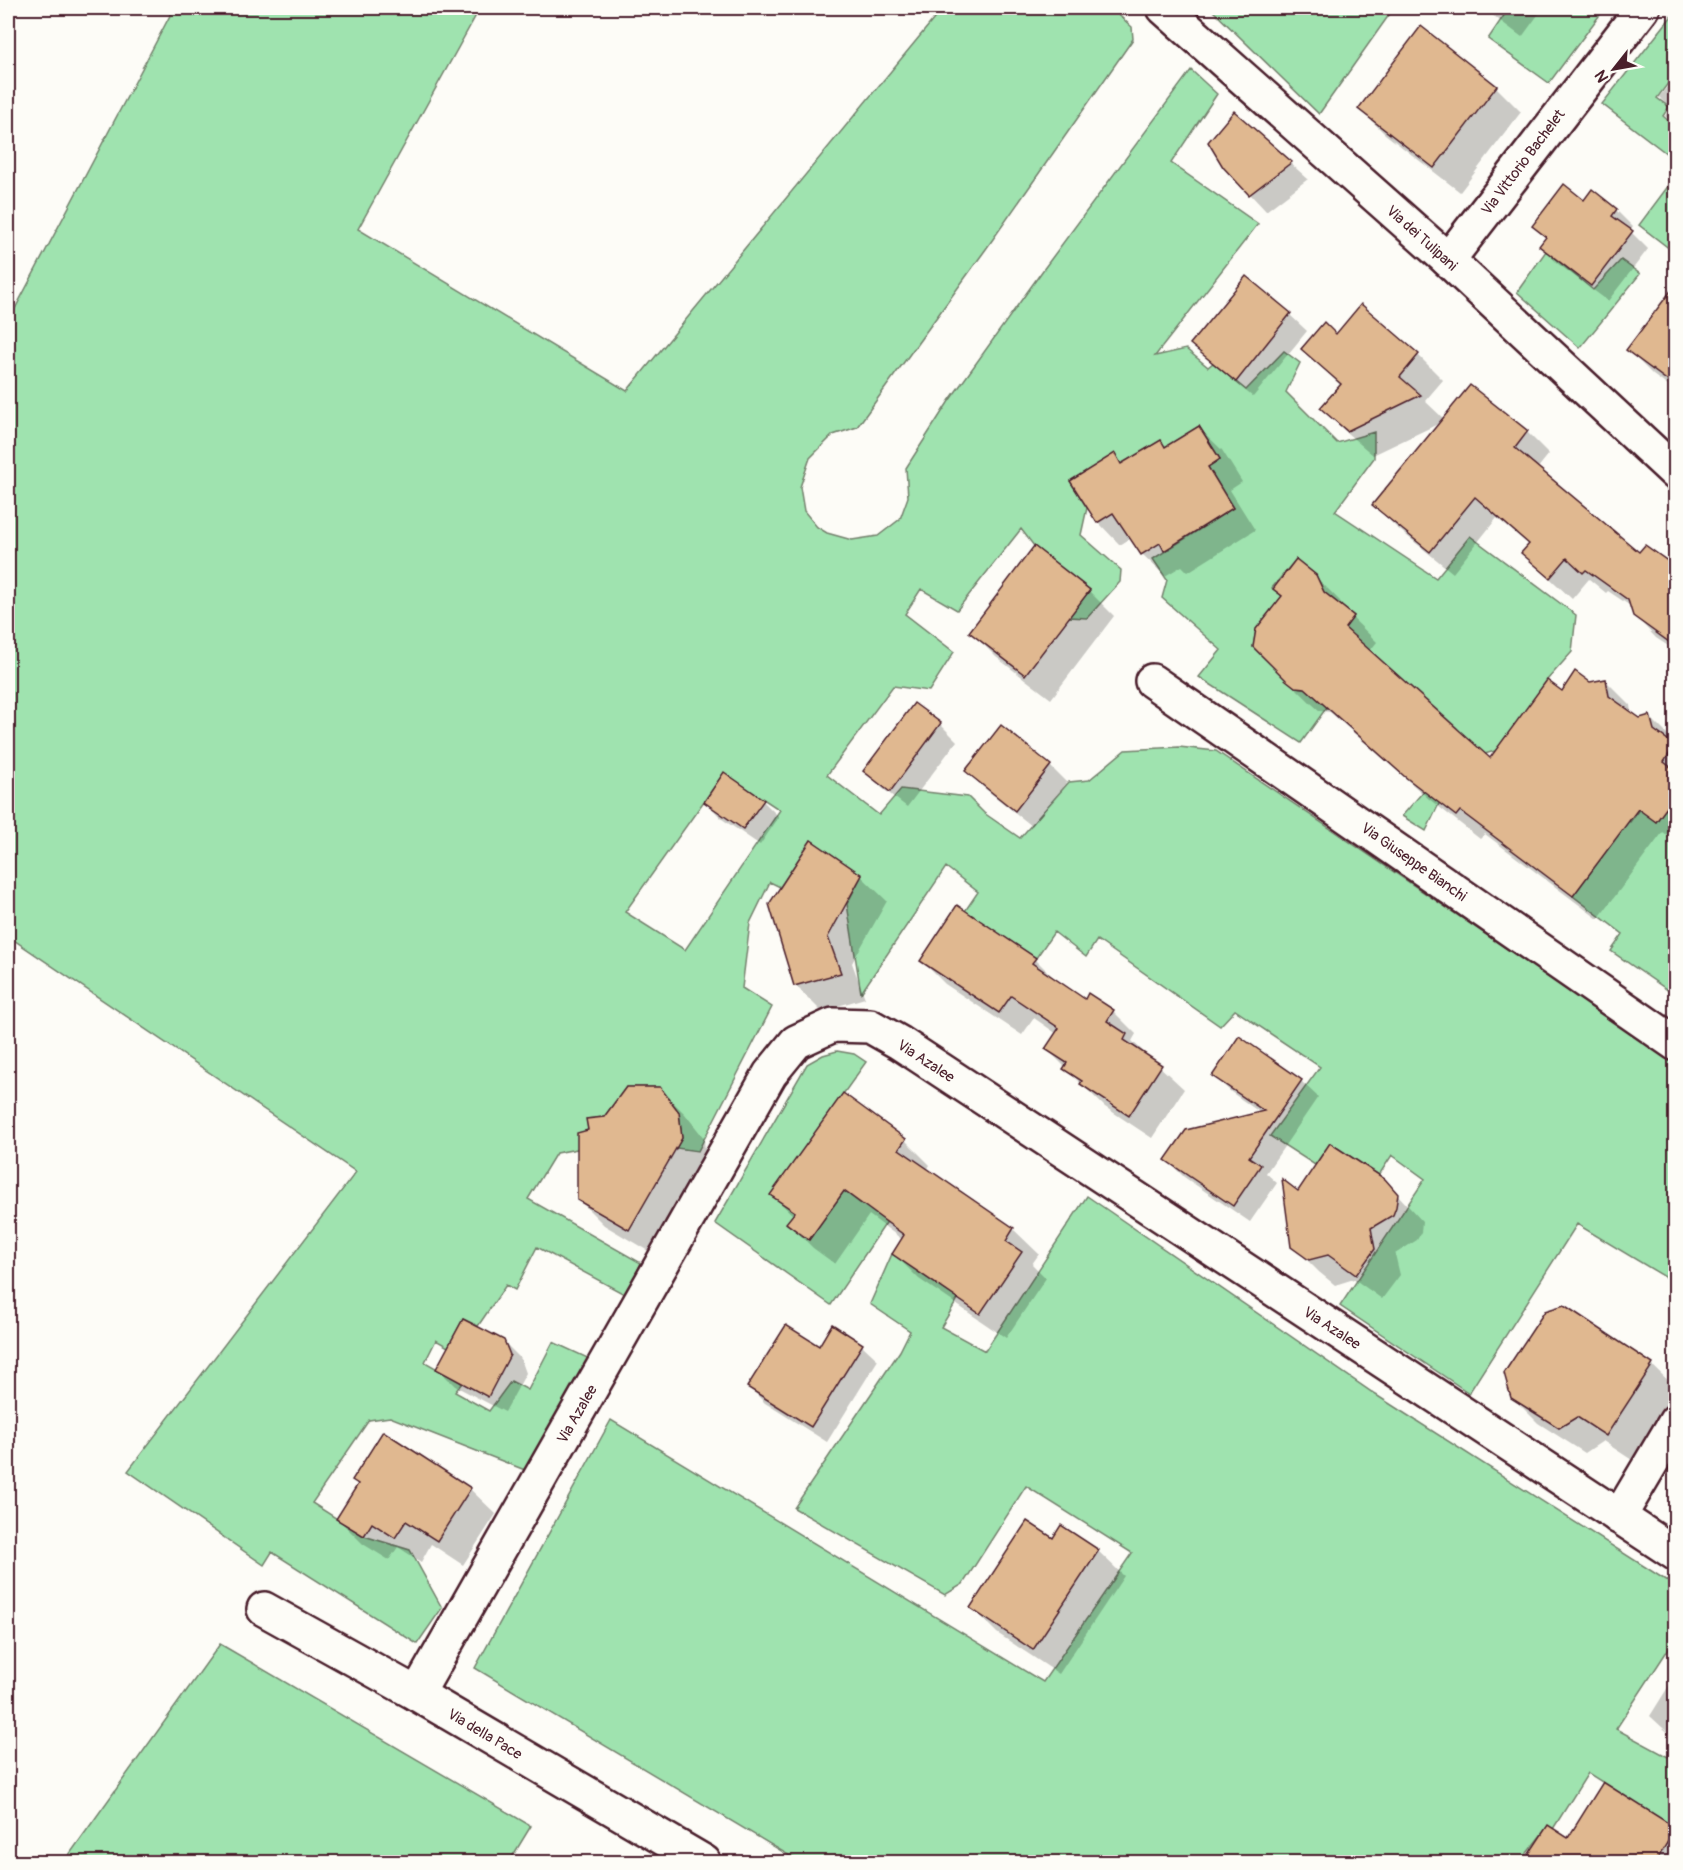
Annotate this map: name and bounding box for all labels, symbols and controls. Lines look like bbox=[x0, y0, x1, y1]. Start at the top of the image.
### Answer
north arrow bbox=[1584, 39, 1644, 99]
text: N bbox=[1591, 66, 1613, 86]
street label: Via Vittorio Bachelet bbox=[1477, 105, 1570, 219]
street label: Via dei Tulipani bbox=[1382, 201, 1461, 275]
street label: Via Giuseppe Bianchi bbox=[1357, 819, 1470, 906]
street label: Via Azalee bbox=[893, 1036, 959, 1087]
street label: Via Azalee bbox=[1299, 1303, 1365, 1354]
street label: Via Azalee bbox=[553, 1381, 602, 1447]
street label: Via della Pace bbox=[444, 1705, 526, 1764]

